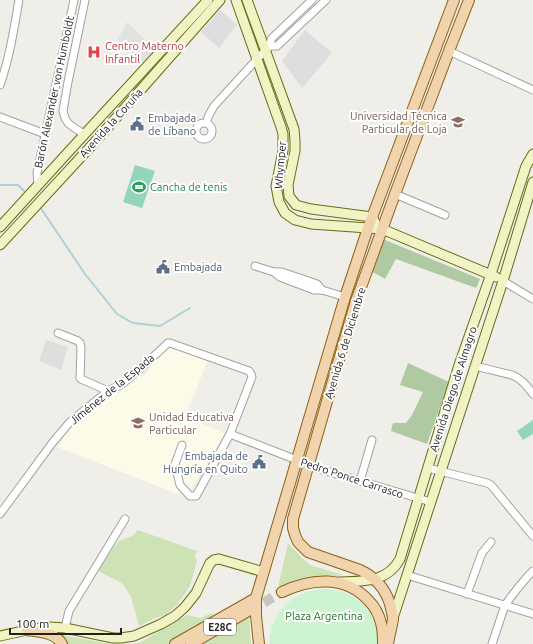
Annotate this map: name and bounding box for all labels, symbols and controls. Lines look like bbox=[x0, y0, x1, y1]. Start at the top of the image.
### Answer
street label: Barón Alexander von Humboldt bbox=[32, 14, 76, 169]
place label: Centro Materno Infantil bbox=[105, 40, 184, 65]
hospital icon: Centro Materno Infantil bbox=[86, 44, 102, 60]
street label: Avenida la Coruña bbox=[77, 86, 145, 160]
place label: Universidad Técnica Particular de Loja bbox=[350, 110, 447, 135]
place label: Embajada de Líbano bbox=[148, 112, 196, 137]
school or university icon: Universidad Técnica Particular de Loja bbox=[450, 114, 466, 130]
public building icon: Embajada de Líbano bbox=[129, 116, 145, 132]
street label: Whymper bbox=[272, 140, 288, 189]
sports icon: Cancha de tenis bbox=[131, 179, 147, 195]
place label: Cancha de tenis bbox=[150, 181, 228, 193]
public building icon: Embajada bbox=[155, 259, 171, 275]
place label: Embajada bbox=[174, 261, 222, 273]
street label: Avenida 6 de Diciembre bbox=[322, 286, 368, 400]
street label: Avenida Diego de Almagro bbox=[427, 325, 479, 453]
street label: Jiménez de la Espada bbox=[67, 351, 157, 427]
place label: Unidad Educativa Particular bbox=[149, 411, 234, 436]
school or university icon: Unidad Educativa Particular bbox=[130, 415, 146, 431]
place label: Embajada de Hungría en Quito bbox=[163, 450, 248, 475]
public building icon: Embajada de Hungría en Quito bbox=[251, 454, 267, 470]
street label: Pedro Ponce Carrasco bbox=[299, 456, 405, 500]
scale bar bbox=[10, 610, 121, 636]
park label: Plaza Argentina bbox=[285, 610, 363, 622]
text: 100 m bbox=[16, 617, 49, 630]
road number: E28C bbox=[204, 619, 236, 635]

